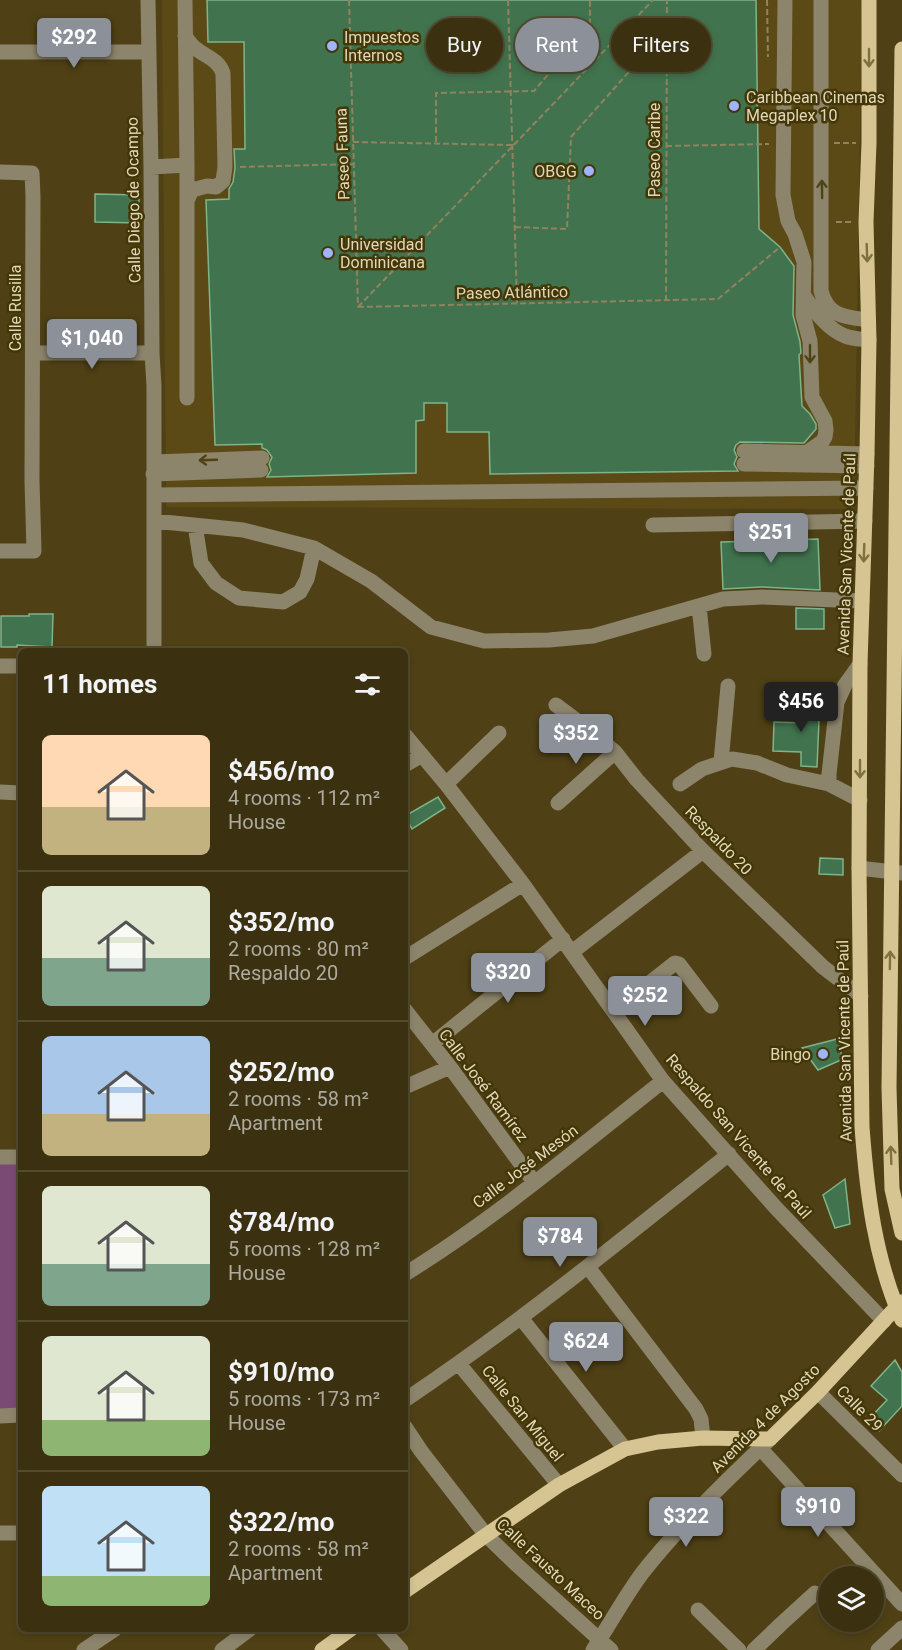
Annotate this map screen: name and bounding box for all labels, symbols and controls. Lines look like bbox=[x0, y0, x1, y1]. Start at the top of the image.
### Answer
pin: $292 bbox=[38, 18, 110, 69]
chip: Buy bbox=[426, 18, 503, 72]
chip: Rent bbox=[515, 18, 599, 72]
chip: Filters bbox=[611, 18, 711, 72]
text: $292 bbox=[51, 25, 97, 49]
place label: Impuestos Internos bbox=[344, 28, 419, 65]
marker: Impuestos Internos bbox=[325, 39, 339, 53]
one-way arrow bbox=[863, 48, 875, 68]
place label: Caribbean Cinemas Megaplex 10 bbox=[746, 88, 885, 125]
marker: Caribbean Cinemas Megaplex 10 bbox=[727, 99, 741, 113]
street label: Paseo Caribe bbox=[645, 103, 664, 197]
street label: Paseo Fauna bbox=[331, 108, 354, 200]
street label: Calle Diego de Ocampo bbox=[123, 117, 144, 283]
place label: OBGG bbox=[534, 162, 577, 181]
marker: OBGG bbox=[582, 164, 596, 178]
one-way arrow bbox=[816, 179, 828, 199]
place label: Universidad Dominicana bbox=[340, 235, 425, 272]
one-way arrow bbox=[861, 243, 872, 263]
marker: Universidad Dominicana bbox=[321, 246, 335, 260]
street label: Calle Rusilla bbox=[6, 265, 25, 351]
street label: Paseo Atlántico bbox=[456, 282, 568, 303]
pin: $1,040 bbox=[43, 319, 141, 370]
text: $1,040 bbox=[61, 326, 123, 350]
one-way arrow bbox=[804, 343, 816, 363]
street label: Avenida San Vicente de Paúl bbox=[833, 453, 860, 655]
one-way arrow bbox=[198, 454, 218, 466]
pin: $251 bbox=[735, 513, 807, 564]
text: $251 bbox=[748, 520, 794, 544]
one-way arrow bbox=[858, 543, 870, 563]
icon: filters bbox=[351, 668, 384, 701]
text: 11 homes bbox=[42, 669, 157, 699]
pin: $456 bbox=[765, 682, 837, 733]
text: $456 bbox=[778, 689, 824, 713]
pin: $352 bbox=[540, 714, 612, 765]
text: $352 bbox=[553, 721, 599, 745]
text: $456/mo bbox=[228, 756, 335, 786]
icon: home bbox=[90, 759, 162, 831]
one-way arrow bbox=[854, 759, 866, 779]
text: 4 rooms · 112 m² bbox=[228, 786, 380, 810]
street label: Respaldo 20 bbox=[681, 802, 756, 879]
text: House bbox=[228, 810, 286, 834]
text: $352/mo bbox=[228, 907, 335, 937]
icon: home bbox=[90, 910, 162, 982]
text: 2 rooms · 80 m² bbox=[228, 937, 369, 961]
street label: Avenida San Vicente de Paúl bbox=[833, 940, 856, 1142]
one-way arrow bbox=[885, 950, 896, 970]
pin: $320 bbox=[472, 953, 544, 1004]
text: $320 bbox=[485, 960, 531, 984]
text: Respaldo 20 bbox=[228, 961, 338, 985]
pin: $252 bbox=[609, 976, 681, 1027]
text: $252 bbox=[622, 983, 668, 1007]
street label: Calle José Ramírez bbox=[435, 1025, 532, 1145]
place label: Bingo bbox=[770, 1045, 811, 1064]
marker: Bingo bbox=[816, 1047, 830, 1061]
street label: Respaldo San Vicente de Paúl bbox=[662, 1050, 815, 1222]
text: $252/mo bbox=[228, 1057, 335, 1087]
icon: home bbox=[90, 1060, 162, 1132]
text: 2 rooms · 58 m² bbox=[228, 1087, 369, 1111]
text: Apartment bbox=[228, 1111, 323, 1135]
street label: Calle José Mesón bbox=[469, 1121, 582, 1212]
one-way arrow bbox=[885, 1145, 897, 1165]
text: $784/mo bbox=[228, 1207, 335, 1237]
icon: home bbox=[90, 1210, 162, 1282]
pin: $784 bbox=[524, 1217, 596, 1268]
text: $784 bbox=[537, 1224, 583, 1248]
text: 5 rooms · 128 m² bbox=[228, 1237, 380, 1261]
text: House bbox=[228, 1261, 286, 1285]
pin: $624 bbox=[550, 1322, 622, 1373]
text: $624 bbox=[563, 1329, 609, 1353]
text: $910/mo bbox=[228, 1357, 335, 1387]
icon: home bbox=[90, 1360, 162, 1432]
street label: Avenida 4 de Agosto bbox=[707, 1360, 824, 1477]
street label: Calle San Miguel bbox=[478, 1361, 567, 1465]
street label: Calle 29 bbox=[833, 1381, 887, 1435]
text: 5 rooms · 173 m² bbox=[228, 1387, 380, 1411]
text: House bbox=[228, 1411, 286, 1435]
pin: $910 bbox=[782, 1487, 854, 1538]
text: $910 bbox=[795, 1494, 841, 1518]
pin: $322 bbox=[650, 1497, 722, 1548]
text: $322 bbox=[663, 1504, 709, 1528]
text: $322/mo bbox=[228, 1507, 335, 1537]
icon: home bbox=[90, 1510, 162, 1582]
street label: Calle Fausto Maceo bbox=[493, 1514, 609, 1624]
text: 2 rooms · 58 m² bbox=[228, 1537, 369, 1561]
text: Apartment bbox=[228, 1561, 323, 1585]
map controls bbox=[818, 1566, 884, 1632]
button: layers bbox=[818, 1566, 884, 1632]

